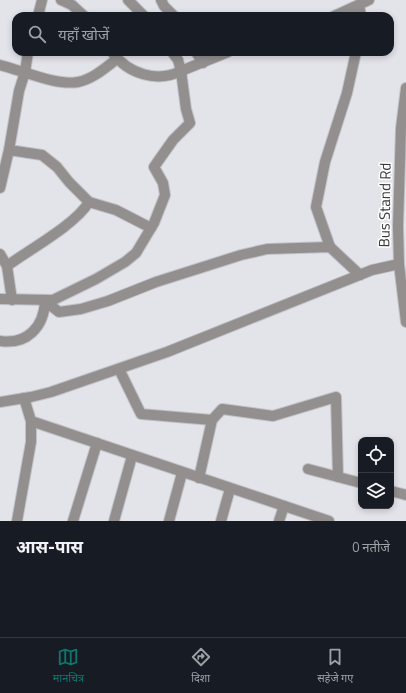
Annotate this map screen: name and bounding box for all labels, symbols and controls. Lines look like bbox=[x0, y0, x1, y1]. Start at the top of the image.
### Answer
search box bbox=[12, 12, 394, 56]
icon: search bbox=[26, 23, 48, 45]
text: यहाँ खोजें bbox=[58, 23, 109, 46]
street label: Bus Stand Rd bbox=[372, 163, 397, 247]
map controls bbox=[358, 437, 394, 509]
button: locate bbox=[358, 437, 394, 473]
button: layers bbox=[358, 473, 394, 509]
text: आस-पास bbox=[16, 534, 83, 560]
text: 0 नतीजे bbox=[352, 537, 390, 557]
tab: मानचित्र bbox=[53, 646, 84, 686]
tab: दिशा bbox=[190, 646, 212, 686]
tab: सहेजे गए bbox=[317, 646, 353, 686]

